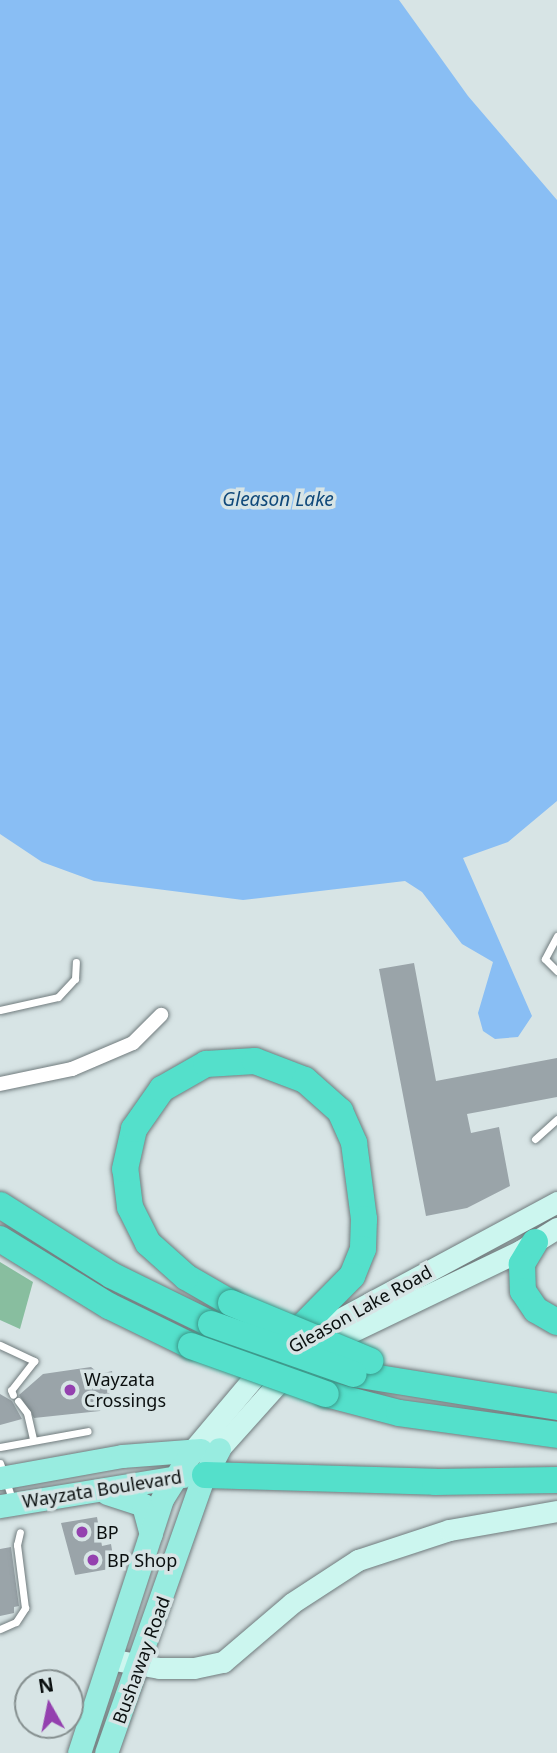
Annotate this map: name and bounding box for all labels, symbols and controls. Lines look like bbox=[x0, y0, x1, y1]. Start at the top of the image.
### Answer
water label: Gleason Lake bbox=[222, 489, 334, 511]
street label: Gleason Lake Road bbox=[285, 1261, 435, 1357]
place label: Wayzata Crossings bbox=[84, 1369, 166, 1412]
marker: Wayzata Crossings bbox=[62, 1382, 78, 1398]
street label: Wayzata Boulevard bbox=[21, 1466, 183, 1512]
place label: BP bbox=[96, 1521, 119, 1543]
marker: BP bbox=[74, 1524, 90, 1540]
place label: BP Shop bbox=[107, 1549, 177, 1571]
marker: BP Shop bbox=[85, 1552, 101, 1568]
street label: Bushaway Road bbox=[108, 1593, 174, 1727]
north arrow bbox=[14, 1669, 84, 1739]
text: N bbox=[36, 1671, 56, 1699]

